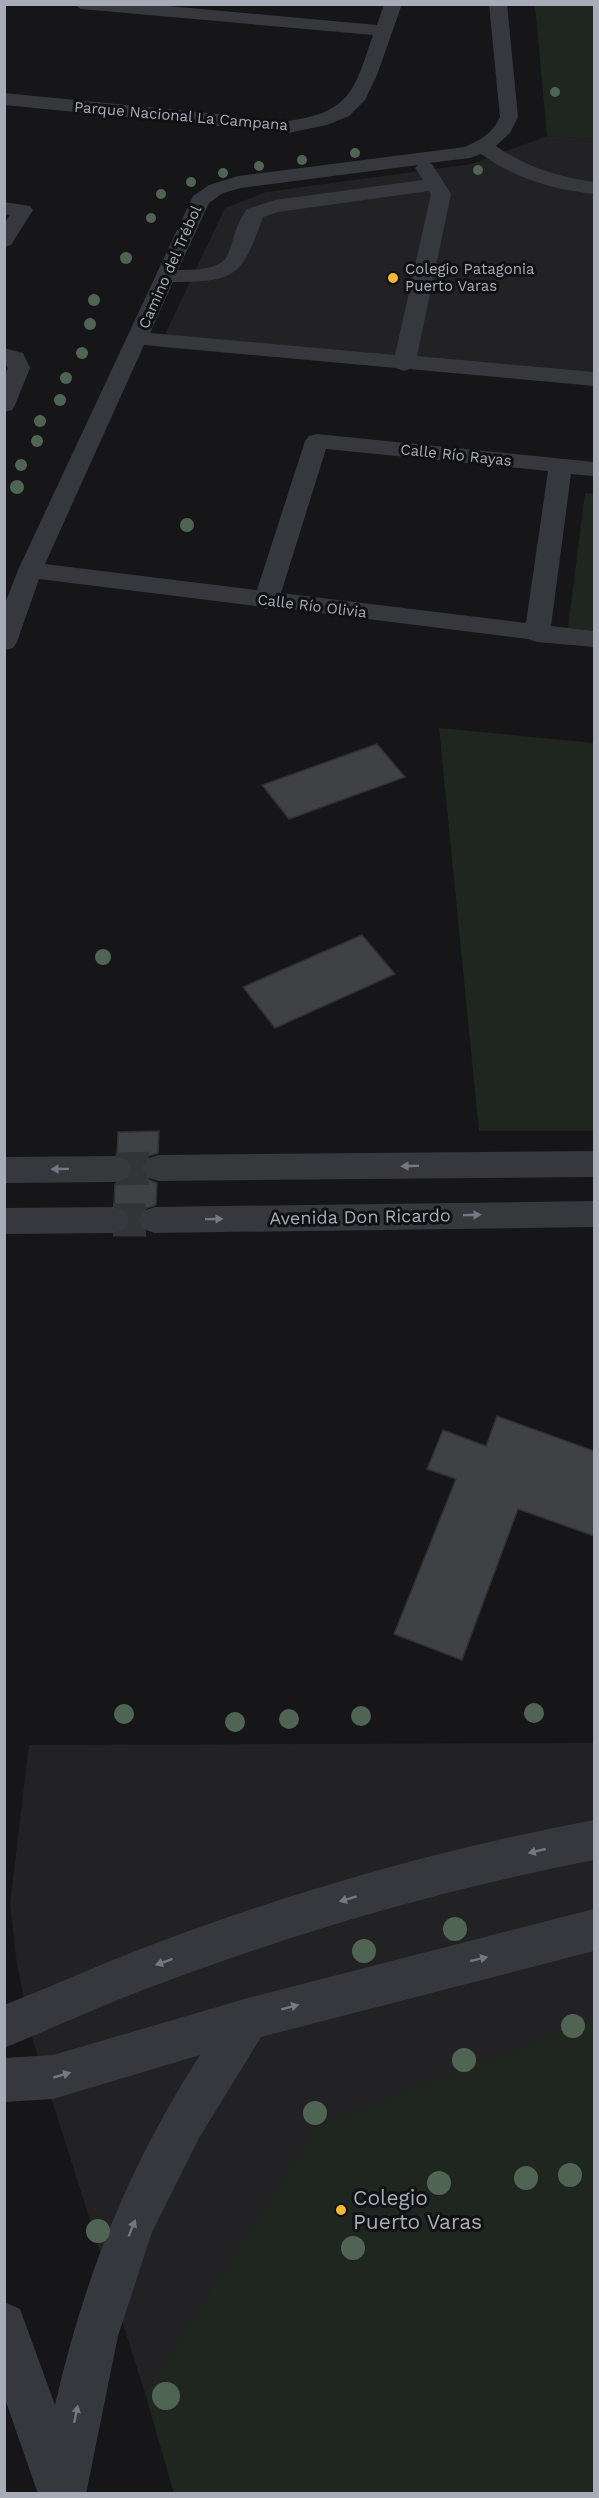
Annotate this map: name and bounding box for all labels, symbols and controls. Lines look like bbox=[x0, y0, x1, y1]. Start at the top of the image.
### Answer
street label: Parque Nacional La Campana bbox=[73, 98, 289, 134]
street label: Camino del Trébol bbox=[135, 202, 205, 331]
place label: Colegio Patagonia Puerto Varas bbox=[405, 260, 535, 295]
marker: Colegio Patagonia Puerto Varas bbox=[386, 271, 400, 285]
street label: Calle Río Rayas bbox=[400, 440, 513, 470]
street label: Calle Río Olivia bbox=[256, 590, 368, 622]
one-way arrow bbox=[401, 1161, 420, 1171]
one-way arrow bbox=[51, 1165, 70, 1174]
street label: Avenida Don Ricardo bbox=[269, 1204, 451, 1229]
one-way arrow bbox=[462, 1210, 481, 1220]
one-way arrow bbox=[204, 1214, 223, 1224]
one-way arrow bbox=[527, 1847, 546, 1856]
one-way arrow bbox=[339, 1895, 357, 1905]
one-way arrow bbox=[470, 1954, 488, 1964]
one-way arrow bbox=[154, 1957, 172, 1967]
one-way arrow bbox=[281, 2002, 299, 2012]
one-way arrow bbox=[53, 2069, 72, 2079]
place label: Colegio Puerto Varas bbox=[353, 2185, 482, 2234]
marker: Colegio Puerto Varas bbox=[334, 2203, 348, 2217]
one-way arrow bbox=[127, 2218, 137, 2236]
one-way arrow bbox=[72, 2405, 82, 2424]

